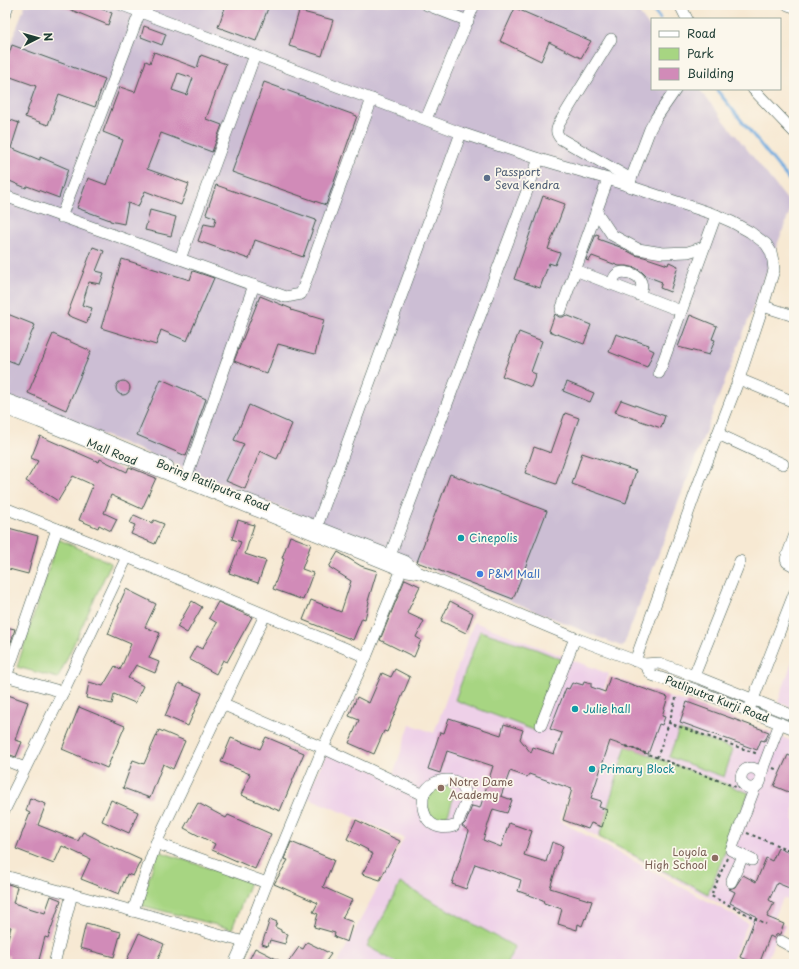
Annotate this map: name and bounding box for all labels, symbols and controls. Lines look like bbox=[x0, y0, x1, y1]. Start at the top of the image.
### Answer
north arrow bbox=[18, 18, 58, 58]
legend bbox=[651, 18, 781, 90]
text: Road bbox=[687, 24, 716, 42]
text: N bbox=[40, 32, 57, 42]
text: Park bbox=[687, 44, 714, 62]
text: Building bbox=[687, 64, 734, 82]
place label: Passport Seva Kendra bbox=[495, 163, 560, 193]
marker: Passport Seva Kendra bbox=[482, 173, 492, 183]
street label: Mall Road bbox=[84, 434, 140, 469]
street label: Boring Patliputra Road bbox=[154, 454, 272, 515]
place label: Cinepolis bbox=[469, 529, 518, 546]
marker: Cinepolis bbox=[456, 533, 466, 543]
place label: P&M Mall bbox=[488, 565, 540, 582]
marker: P&M Mall bbox=[475, 569, 485, 579]
street label: Patliputra Kurji Road bbox=[663, 671, 772, 726]
place label: Julie hall bbox=[583, 700, 631, 717]
marker: Julie hall bbox=[570, 704, 580, 714]
place label: Primary Block bbox=[600, 760, 675, 777]
marker: Primary Block bbox=[587, 764, 597, 774]
place label: Notre Dame Academy bbox=[449, 773, 513, 803]
marker: Notre Dame Academy bbox=[436, 783, 446, 793]
place label: Loyola High School bbox=[645, 843, 707, 873]
marker: Loyola High School bbox=[710, 853, 720, 863]

